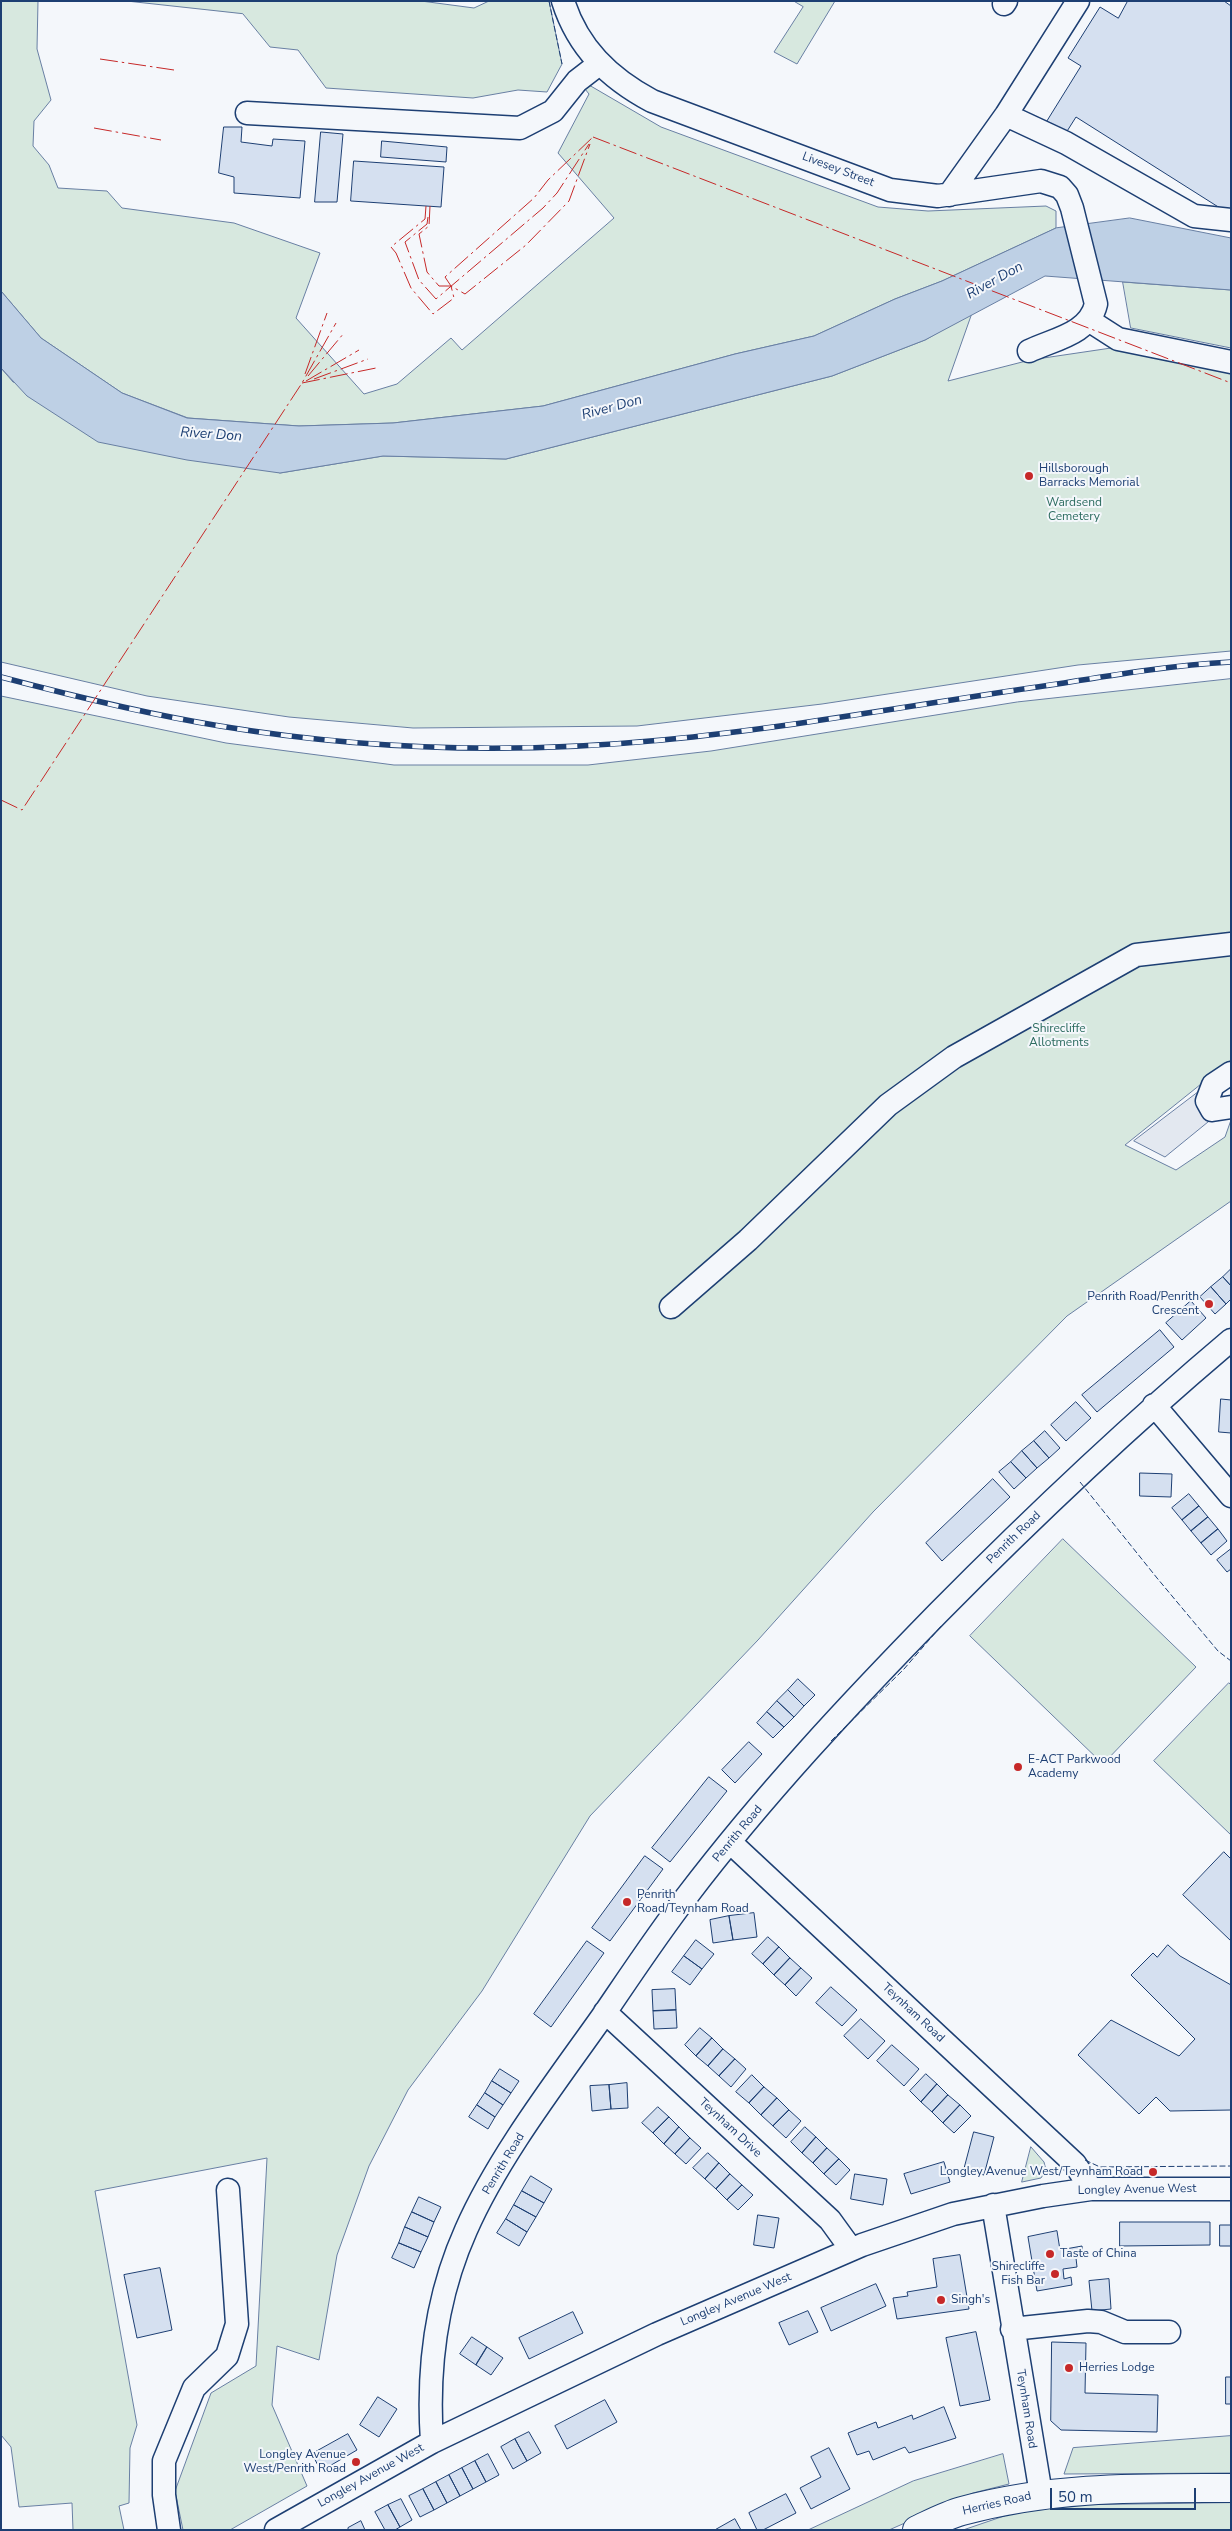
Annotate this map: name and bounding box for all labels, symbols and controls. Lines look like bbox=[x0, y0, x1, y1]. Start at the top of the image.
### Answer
street label: Livesey Street bbox=[800, 150, 876, 190]
water label: River Don bbox=[964, 259, 1026, 303]
water label: River Don bbox=[580, 392, 644, 424]
water label: River Don bbox=[180, 424, 242, 446]
place label: Hillsborough Barracks Memorial bbox=[1039, 462, 1139, 490]
marker: Hillsborough Barracks Memorial bbox=[1023, 470, 1035, 482]
park label: Wardsend Cemetery bbox=[1046, 496, 1102, 524]
park label: Shirecliffe Allotments bbox=[1029, 1022, 1089, 1050]
place label: Penrith Road/Penrith Crescent bbox=[1087, 1290, 1199, 1318]
marker: Penrith Road/Penrith Crescent bbox=[1203, 1298, 1215, 1310]
street label: Penrith Road bbox=[984, 1509, 1044, 1567]
place label: E-ACT Parkwood Academy bbox=[1028, 1753, 1121, 1781]
marker: E-ACT Parkwood Academy bbox=[1012, 1761, 1024, 1773]
street label: Penrith Road bbox=[710, 1803, 766, 1865]
place label: Penrith Road/Teynham Road bbox=[637, 1888, 749, 1916]
marker: Penrith Road/Teynham Road bbox=[621, 1896, 633, 1908]
street label: Teynham Road bbox=[879, 1980, 947, 2046]
street label: Teynham Drive bbox=[696, 2095, 764, 2161]
street label: Penrith Road bbox=[480, 2130, 528, 2198]
place label: Longley Avenue West/Teynham Road bbox=[940, 2165, 1143, 2179]
marker: Longley Avenue West/Teynham Road bbox=[1147, 2166, 1159, 2178]
street label: Longley Avenue West bbox=[1078, 2182, 1196, 2198]
place label: Taste of China bbox=[1060, 2247, 1137, 2261]
marker: Taste of China bbox=[1044, 2248, 1056, 2260]
place label: Shirecliffe Fish Bar bbox=[992, 2260, 1045, 2288]
marker: Shirecliffe Fish Bar bbox=[1049, 2268, 1061, 2280]
street label: Longley Avenue West bbox=[679, 2270, 793, 2330]
place label: Singh's bbox=[951, 2293, 990, 2307]
marker: Singh's bbox=[935, 2294, 947, 2306]
place label: Herries Lodge bbox=[1079, 2361, 1155, 2375]
marker: Herries Lodge bbox=[1063, 2362, 1075, 2374]
street label: Teynham Road bbox=[1013, 2368, 1039, 2450]
street label: Longley Avenue West bbox=[316, 2441, 426, 2511]
place label: Longley Avenue West/Penrith Road bbox=[244, 2448, 346, 2476]
marker: Longley Avenue West/Penrith Road bbox=[350, 2456, 362, 2468]
scale bar bbox=[1052, 2478, 1198, 2510]
text: 50 m bbox=[1058, 2487, 1093, 2507]
street label: Herries Road bbox=[961, 2489, 1033, 2519]

